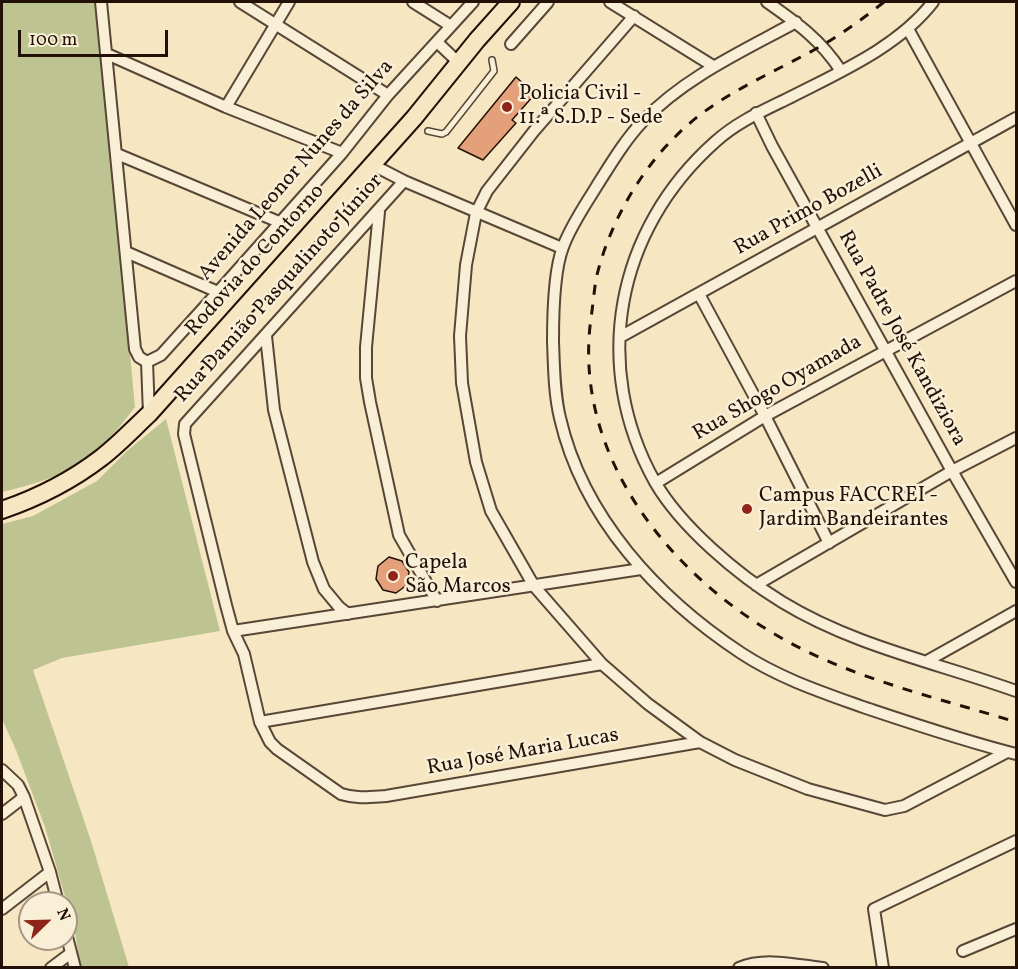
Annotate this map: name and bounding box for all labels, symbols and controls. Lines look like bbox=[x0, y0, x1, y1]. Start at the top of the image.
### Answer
scale bar bbox=[21, 18, 171, 56]
text: 100 m bbox=[29, 28, 78, 53]
street label: Avenida Leonor Nunes da Silva bbox=[194, 55, 400, 287]
place label: Policia Civil - 11.ª S.D.P - Sede bbox=[519, 82, 663, 132]
marker: Policia Civil - 11.ª S.D.P - Sede bbox=[500, 100, 514, 114]
street label: Rua Primo Bozelli bbox=[730, 160, 888, 262]
street label: Rua Damião Pasqualinoto Júnior bbox=[171, 169, 389, 409]
street label: Rodovia do Contorno bbox=[181, 180, 331, 342]
street label: Rua Padre José Kandiziora bbox=[831, 227, 971, 451]
street label: Rua Shogo Oyamada bbox=[689, 330, 867, 448]
place label: Campus FACCREI - Jardim Bandeirantes bbox=[759, 484, 948, 534]
marker: Campus FACCREI - Jardim Bandeirantes bbox=[740, 502, 754, 516]
place label: Capela São Marcos bbox=[405, 551, 511, 601]
marker: Capela São Marcos bbox=[386, 569, 400, 583]
street label: Rua José Maria Lucas bbox=[425, 724, 621, 782]
north arrow bbox=[18, 891, 78, 951]
text: N bbox=[50, 905, 75, 924]

